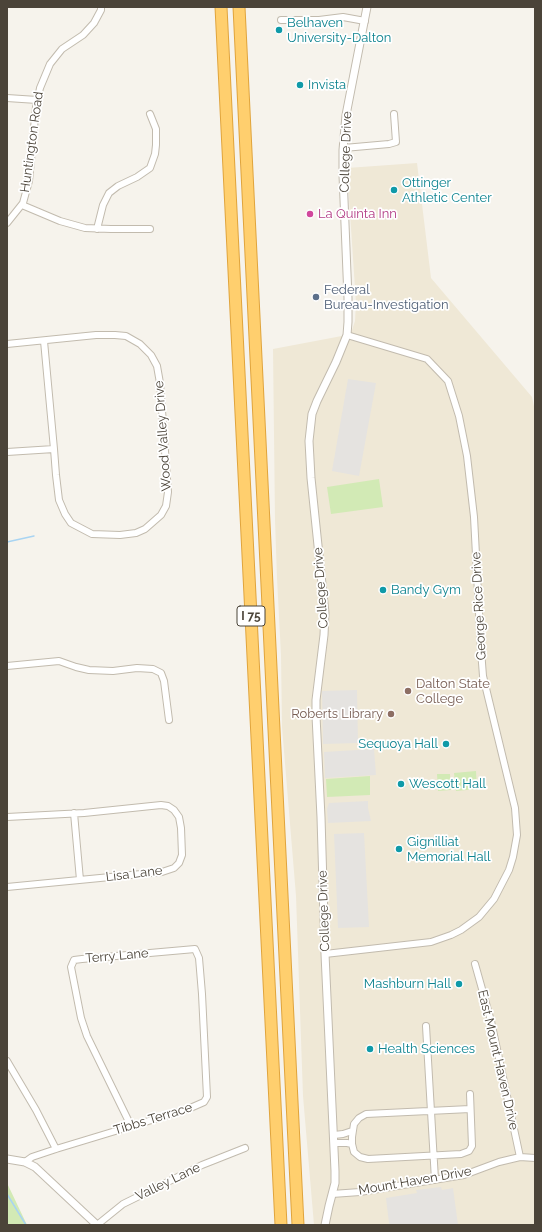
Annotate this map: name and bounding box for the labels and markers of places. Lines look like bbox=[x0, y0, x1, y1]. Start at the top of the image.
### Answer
place label: Belhaven University-Dalton bbox=[287, 15, 391, 46]
marker: Belhaven University-Dalton bbox=[274, 25, 284, 35]
place label: Invista bbox=[308, 77, 346, 93]
marker: Invista bbox=[295, 80, 305, 90]
place label: Ottinger Athletic Center bbox=[402, 175, 492, 206]
marker: Ottinger Athletic Center bbox=[389, 185, 399, 195]
place label: La Quinta Inn bbox=[318, 206, 397, 222]
marker: La Quinta Inn bbox=[305, 209, 315, 219]
place label: Federal Bureau-Investigation bbox=[324, 282, 449, 313]
marker: Federal Bureau-Investigation bbox=[311, 292, 321, 302]
place label: Bandy Gym bbox=[391, 582, 461, 598]
marker: Bandy Gym bbox=[378, 585, 388, 595]
place label: Dalton State College bbox=[416, 676, 490, 707]
marker: Dalton State College bbox=[403, 686, 413, 696]
place label: Roberts Library bbox=[291, 706, 383, 722]
marker: Roberts Library bbox=[386, 709, 396, 719]
place label: Sequoya Hall bbox=[358, 736, 438, 752]
marker: Sequoya Hall bbox=[441, 739, 451, 749]
place label: Wescott Hall bbox=[409, 776, 486, 792]
marker: Wescott Hall bbox=[396, 779, 406, 789]
place label: Gignilliat Memorial Hall bbox=[407, 834, 491, 865]
marker: Gignilliat Memorial Hall bbox=[394, 844, 404, 854]
place label: Mashburn Hall bbox=[364, 976, 451, 992]
marker: Mashburn Hall bbox=[454, 979, 464, 989]
place label: Health Sciences bbox=[378, 1041, 475, 1057]
marker: Health Sciences bbox=[365, 1044, 375, 1054]

